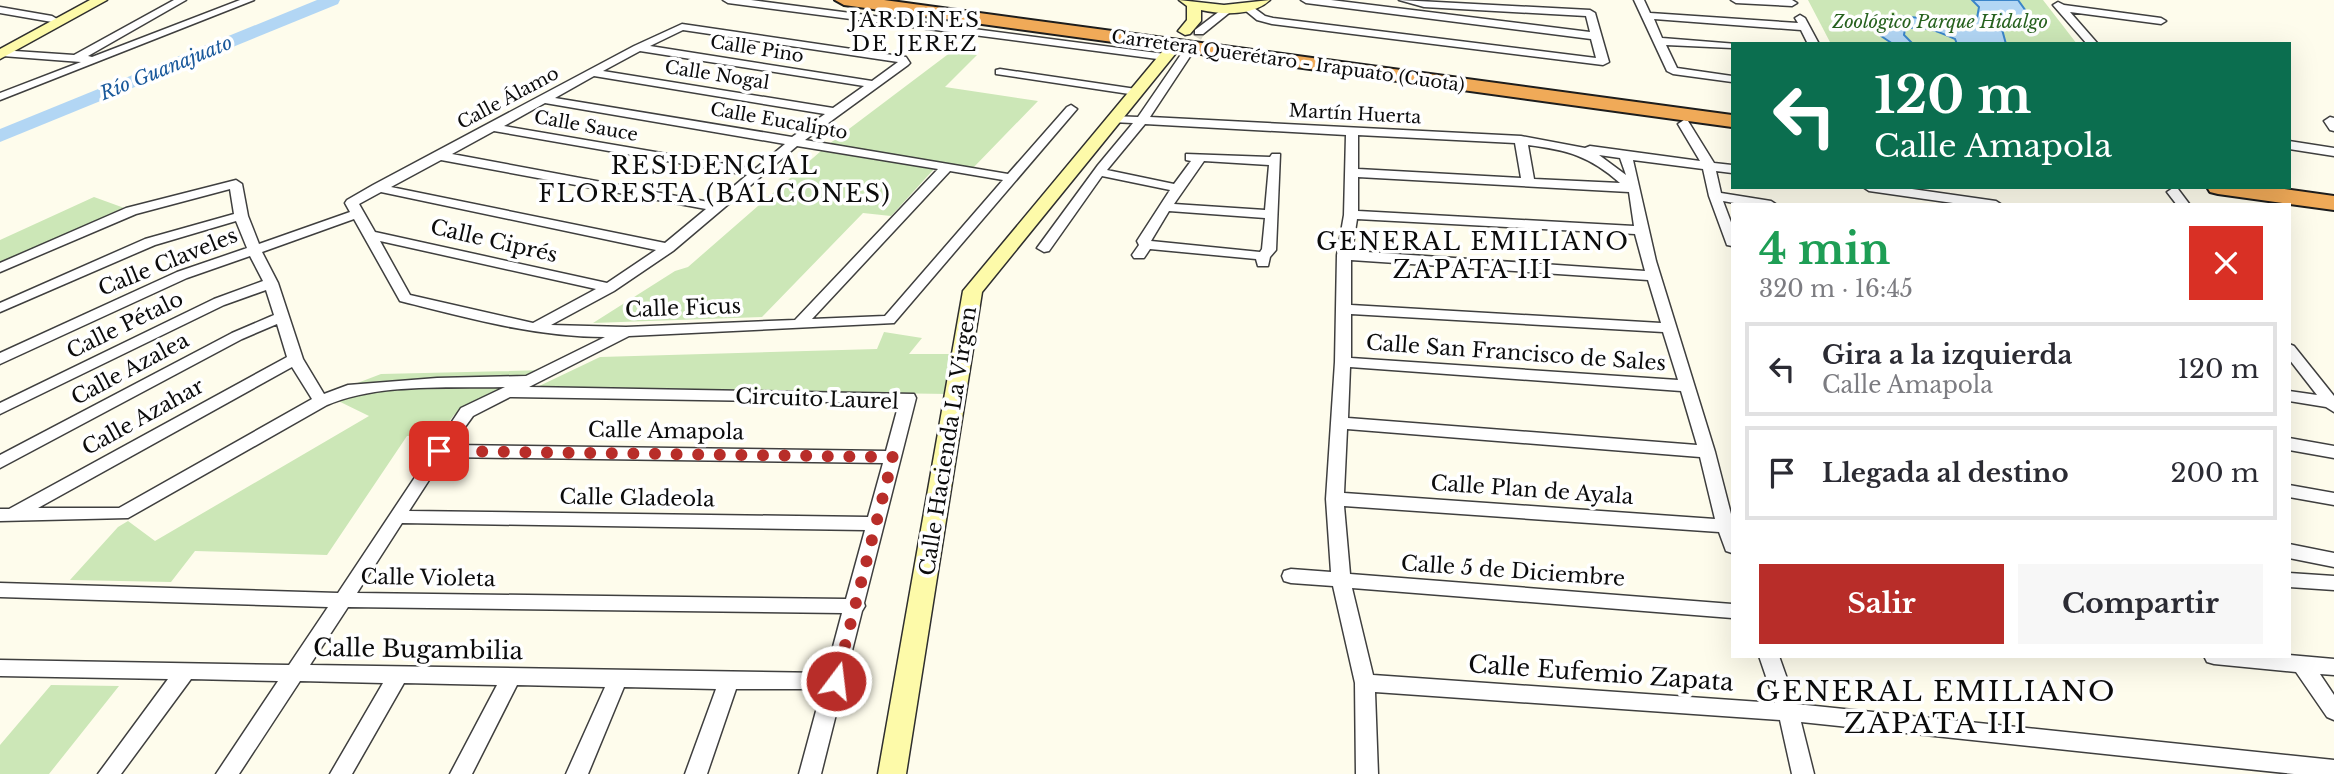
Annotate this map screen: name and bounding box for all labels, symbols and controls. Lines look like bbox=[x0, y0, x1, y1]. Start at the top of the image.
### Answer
district label: JARDINES DE JEREZ bbox=[846, 7, 981, 57]
park label: Zoológico Parque Hidalgo bbox=[1831, 11, 2048, 33]
street label: Carretera Querétaro - Irapuato (Cuota) bbox=[1110, 25, 1466, 97]
water label: Río Guanajuato bbox=[95, 31, 236, 105]
street label: Calle Pino bbox=[709, 31, 805, 67]
street label: Calle Nogal bbox=[663, 56, 771, 94]
street label: Calle Álamo bbox=[453, 61, 562, 134]
text: 120 m bbox=[1874, 65, 2032, 126]
icon: left bbox=[1759, 70, 1850, 161]
street label: Calle Eucalipto bbox=[709, 98, 849, 144]
street label: Martín Huerta bbox=[1288, 100, 1422, 128]
street label: Calle Sauce bbox=[532, 106, 640, 146]
text: Calle Amapola bbox=[1874, 126, 2112, 166]
district label: RESIDENCIAL FLORESTA (BALCONES) bbox=[538, 151, 892, 208]
street label: Calle Ciprés bbox=[428, 214, 560, 268]
street label: Calle Claveles bbox=[95, 222, 241, 302]
text: 4 min bbox=[1759, 223, 1890, 275]
button: close bbox=[2189, 226, 2263, 300]
district label: GENERAL EMILIANO ZAPATA III bbox=[1316, 227, 1630, 284]
text: 320 m · 16:45 bbox=[1759, 275, 1913, 303]
street label: Calle Pétalo bbox=[63, 286, 187, 364]
street label: Calle Ficus bbox=[624, 293, 742, 323]
street label: Calle Hacienda La Virgen bbox=[914, 305, 982, 577]
street label: Calle Azalea bbox=[67, 327, 194, 411]
street label: Calle San Francisco de Sales bbox=[1365, 330, 1667, 376]
text: Gira a la izquierda bbox=[1822, 339, 2072, 371]
icon: left bbox=[1763, 350, 1801, 388]
text: 120 m bbox=[2177, 353, 2259, 385]
text: Calle Amapola bbox=[1822, 371, 1993, 399]
street label: Calle Azahar bbox=[78, 373, 208, 461]
street label: Circuito Laurel bbox=[735, 383, 899, 415]
street label: Calle Amapola bbox=[588, 417, 745, 445]
pin bbox=[409, 421, 469, 481]
icon: arrive bbox=[420, 432, 458, 470]
icon: arrive bbox=[1763, 454, 1801, 492]
text: Llegada al destino bbox=[1822, 457, 2069, 489]
text: 200 m bbox=[2170, 457, 2259, 489]
street label: Calle Plan de Ayala bbox=[1430, 470, 1635, 510]
street label: Calle Gladeola bbox=[559, 484, 715, 512]
street label: Calle 5 de Diciembre bbox=[1400, 550, 1626, 592]
street label: Calle Violeta bbox=[360, 564, 496, 592]
button: Salir bbox=[1759, 564, 2004, 644]
button: Compartir bbox=[2018, 564, 2263, 644]
street label: Calle Bugambilia bbox=[313, 633, 524, 665]
position arrow bbox=[799, 644, 873, 718]
street label: Calle Eufemio Zapata bbox=[1467, 649, 1735, 697]
district label: GENERAL EMILIANO ZAPATA III bbox=[1756, 674, 2116, 741]

